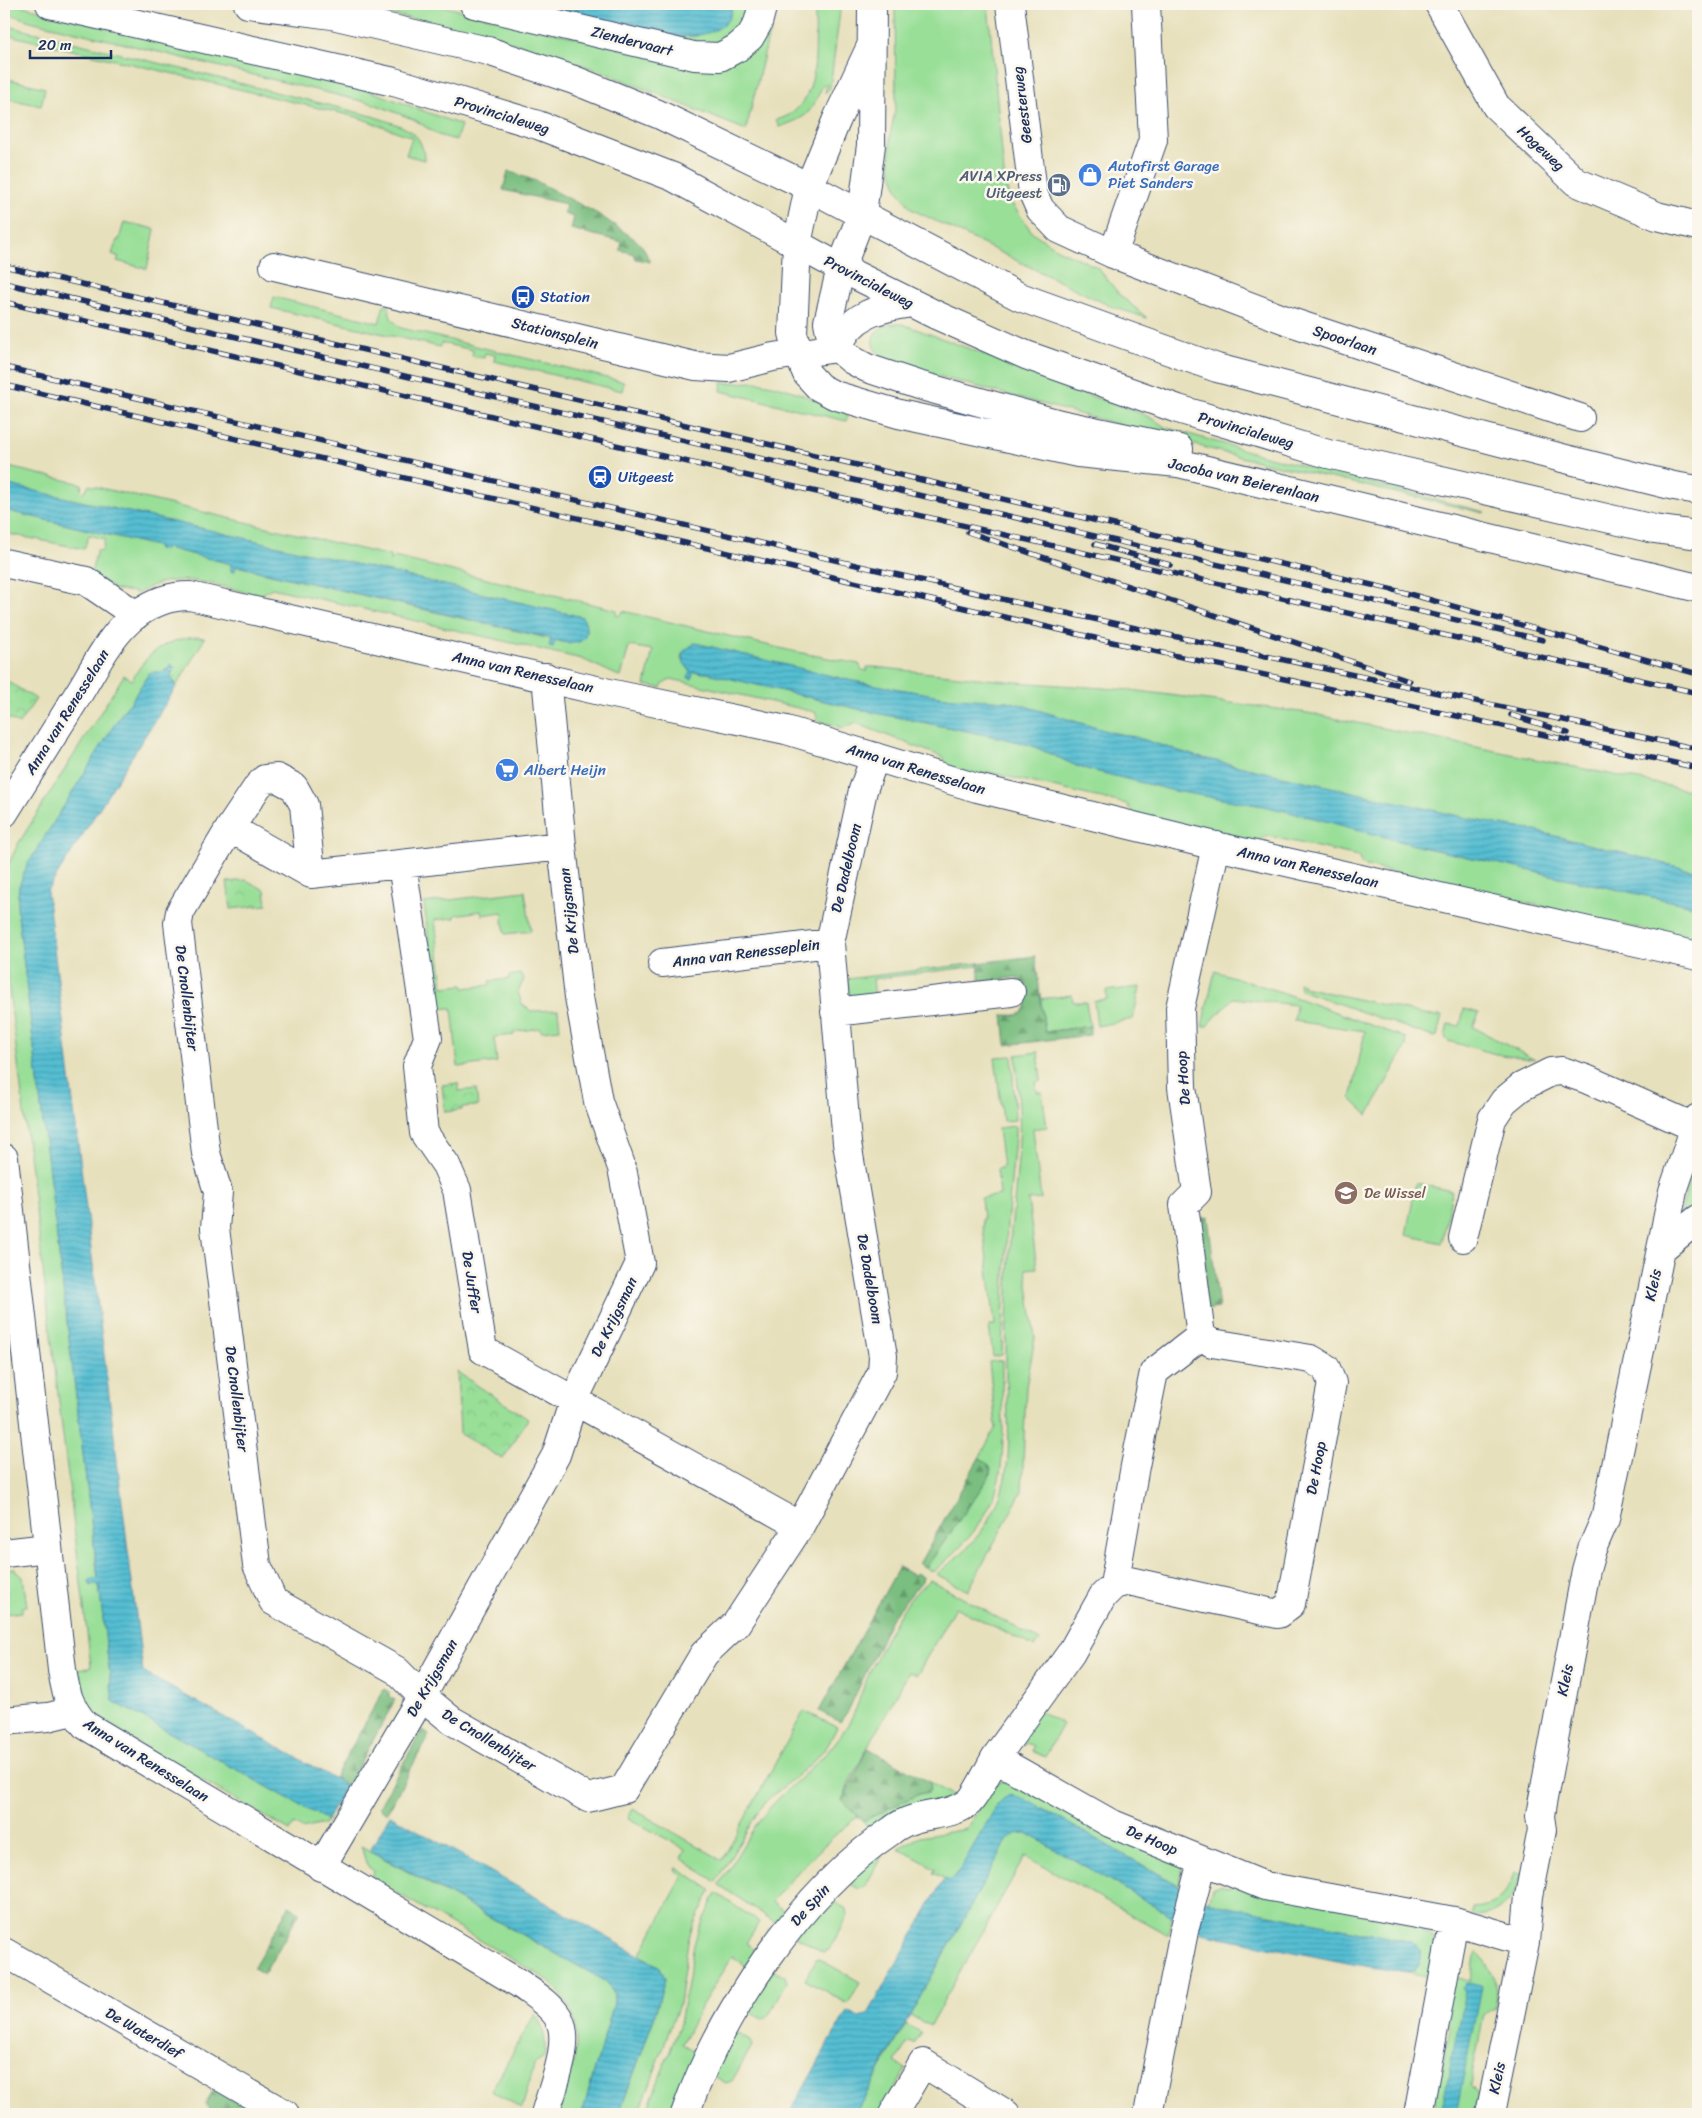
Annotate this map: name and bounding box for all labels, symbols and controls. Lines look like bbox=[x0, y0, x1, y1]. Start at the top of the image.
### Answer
street label: Ziendervaart bbox=[588, 18, 677, 64]
scale bar bbox=[30, 28, 111, 60]
text: 20 m bbox=[38, 32, 72, 58]
street label: Geesterweg bbox=[1004, 65, 1040, 145]
street label: Provincialeweg bbox=[451, 88, 553, 142]
street label: Hogeweg bbox=[1511, 118, 1571, 178]
place label: Autofirst Garage Piet Sanders bbox=[1107, 153, 1219, 196]
shop icon: Autofirst Garage Piet Sanders bbox=[1077, 162, 1103, 188]
place label: AVIA XPress Uitgeest bbox=[959, 163, 1043, 206]
fuel station icon: AVIA XPress Uitgeest bbox=[1046, 172, 1072, 198]
street label: Provincialeweg bbox=[819, 248, 919, 316]
bus stop icon: Station bbox=[510, 284, 536, 310]
place label: Station bbox=[540, 284, 590, 310]
street label: Stationsplein bbox=[509, 310, 601, 356]
street label: Spoorlaan bbox=[1310, 317, 1380, 363]
street label: Provincialeweg bbox=[1195, 404, 1297, 456]
street label: Jacoba van Beierenlaan bbox=[1165, 450, 1322, 510]
station icon: Uitgeest bbox=[587, 464, 613, 490]
place label: Uitgeest bbox=[618, 464, 674, 490]
street label: Anna van Renesselaan bbox=[449, 643, 596, 701]
street label: Anna van Renesselaan bbox=[17, 644, 116, 781]
street label: Anna van Renesselaan bbox=[842, 735, 989, 803]
supermarket icon: Albert Heijn bbox=[494, 757, 520, 783]
place label: Albert Heijn bbox=[523, 757, 606, 783]
street label: De Dadelboom bbox=[823, 820, 869, 915]
street label: Anna van Renesselaan bbox=[1234, 838, 1381, 896]
street label: De Krijgsman bbox=[552, 867, 586, 955]
street label: Anna van Renesseplein bbox=[670, 931, 821, 975]
street label: De Cnollenbijter bbox=[168, 944, 206, 1053]
street label: De Hoop bbox=[1168, 1050, 1198, 1106]
school or university icon: De Wissel bbox=[1333, 1180, 1359, 1206]
place label: De Wissel bbox=[1364, 1180, 1427, 1206]
street label: De Dadelboom bbox=[849, 1232, 891, 1327]
street label: De Juffer bbox=[454, 1249, 490, 1316]
street label: Kleis bbox=[1637, 1266, 1669, 1303]
street label: De Krijgsman bbox=[583, 1272, 645, 1362]
street label: De Cnollenbijter bbox=[218, 1345, 256, 1454]
street label: De Hoop bbox=[1298, 1439, 1334, 1497]
street label: De Krijgsman bbox=[399, 1634, 465, 1722]
street label: Kleis bbox=[1549, 1662, 1581, 1698]
street label: De Cnollenbijter bbox=[437, 1701, 542, 1779]
street label: Anna van Renesselaan bbox=[77, 1710, 214, 1809]
street label: De Hoop bbox=[1122, 1817, 1182, 1863]
street label: De Spin bbox=[784, 1878, 836, 1932]
street label: De Waterdief bbox=[100, 2000, 190, 2067]
street label: Kleis bbox=[1481, 2059, 1513, 2096]

